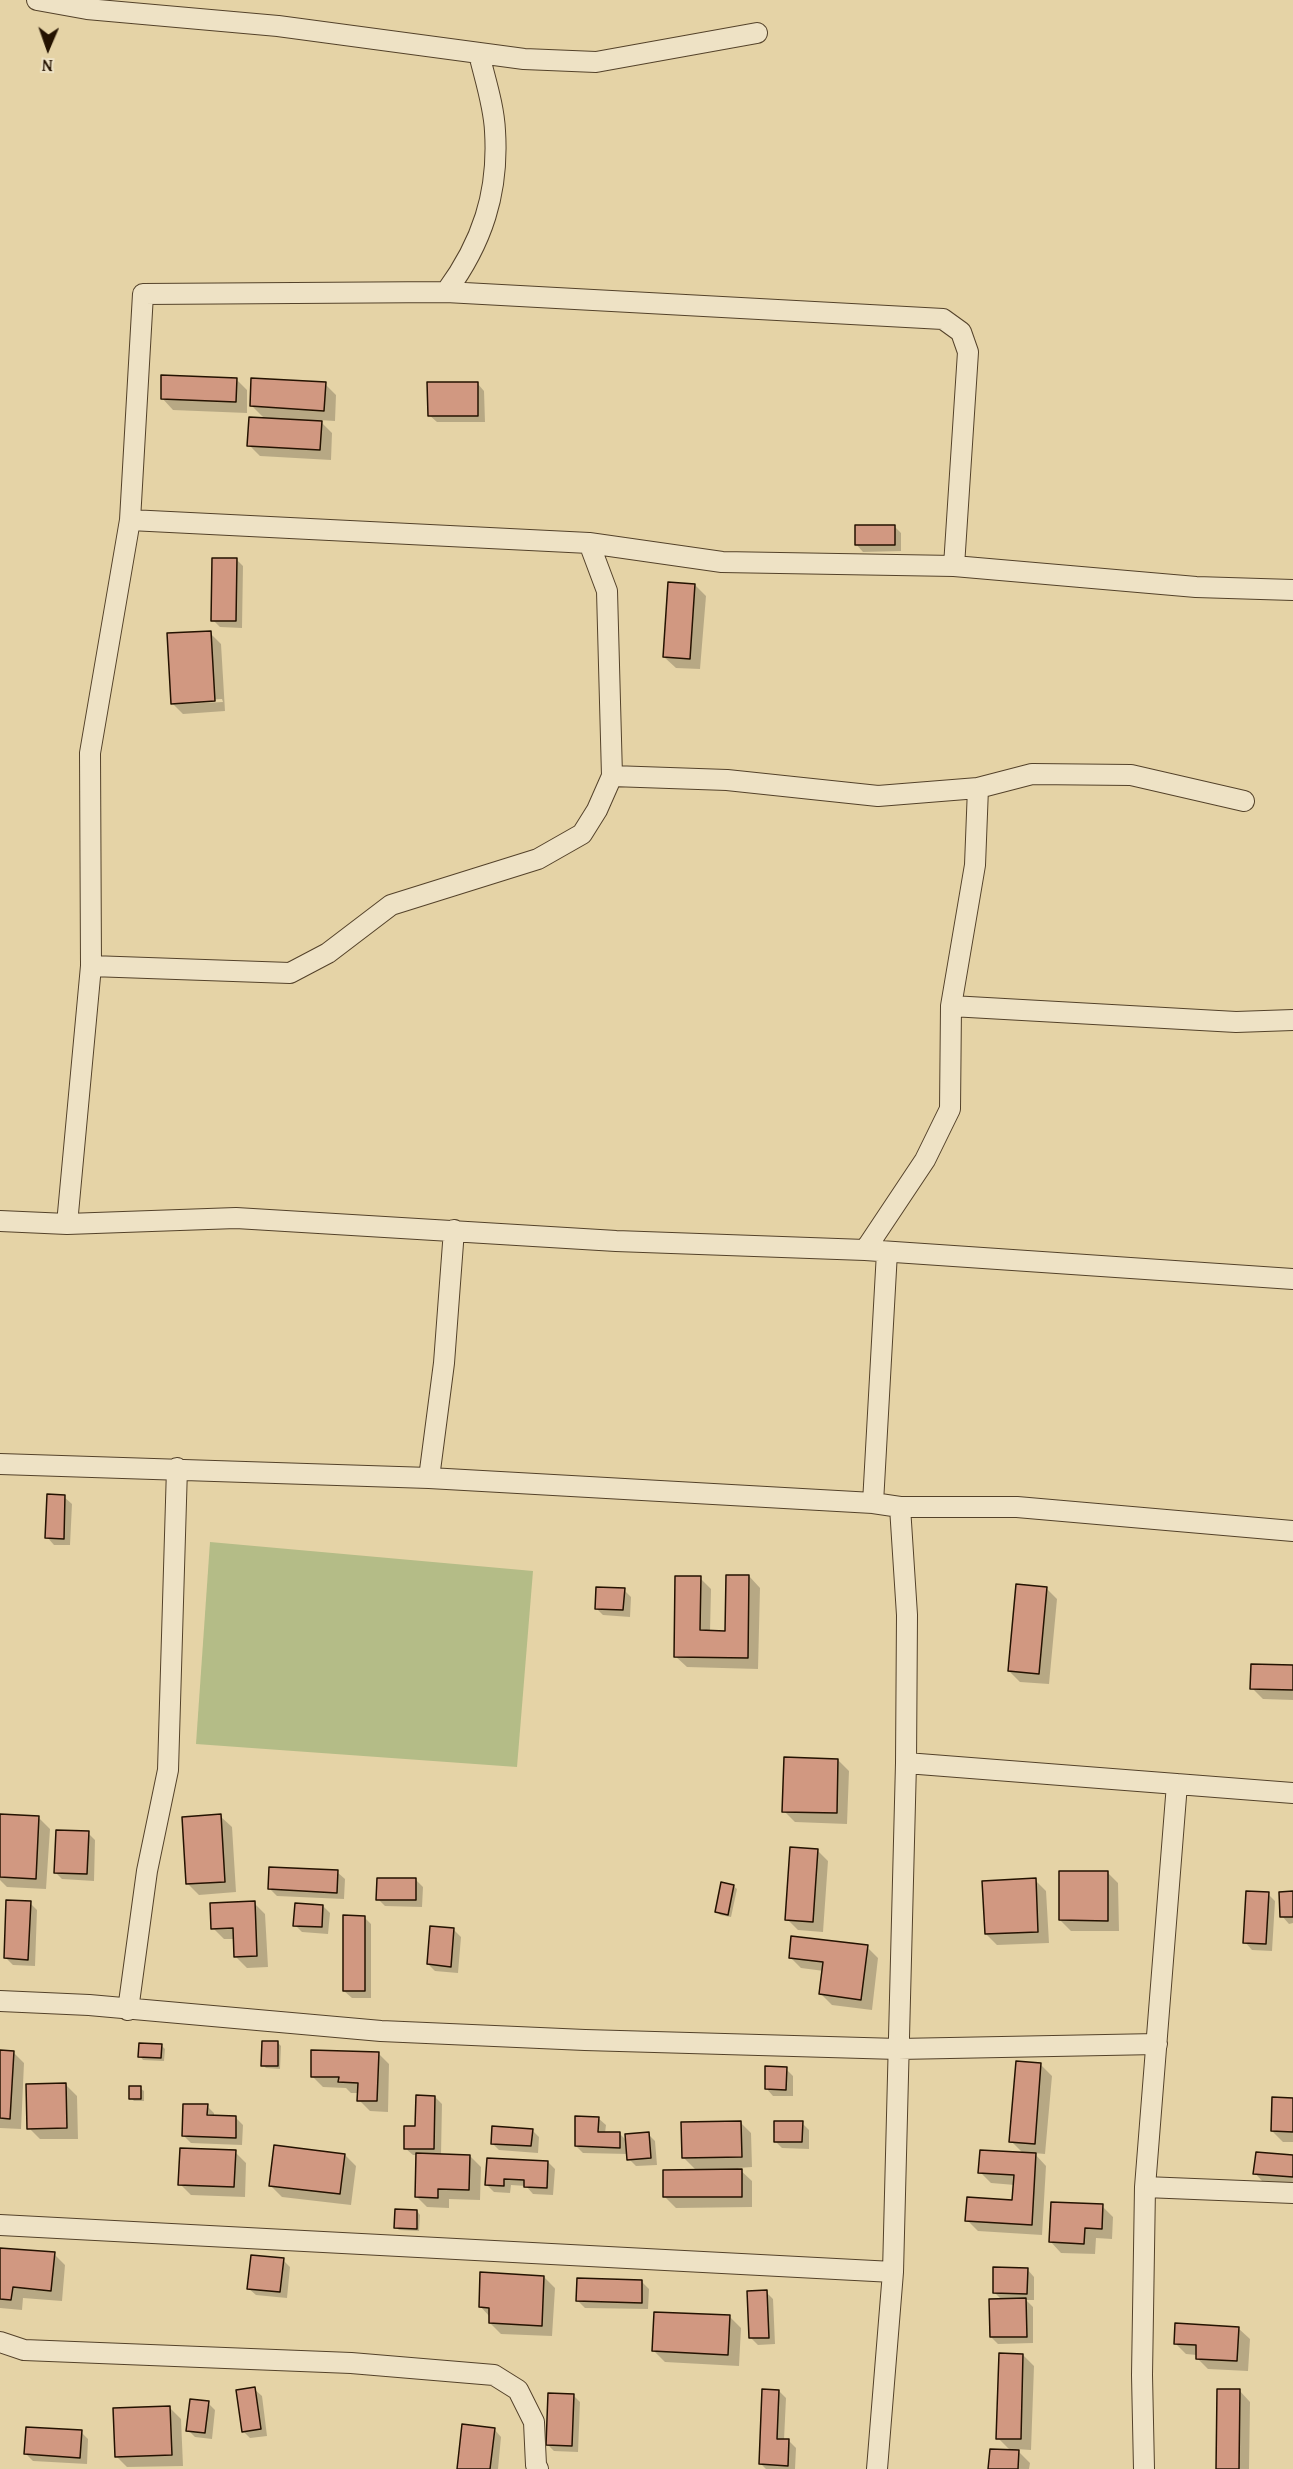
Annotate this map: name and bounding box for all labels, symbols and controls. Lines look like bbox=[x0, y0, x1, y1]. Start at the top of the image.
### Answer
north arrow bbox=[18, 18, 78, 78]
text: N bbox=[42, 54, 53, 78]

